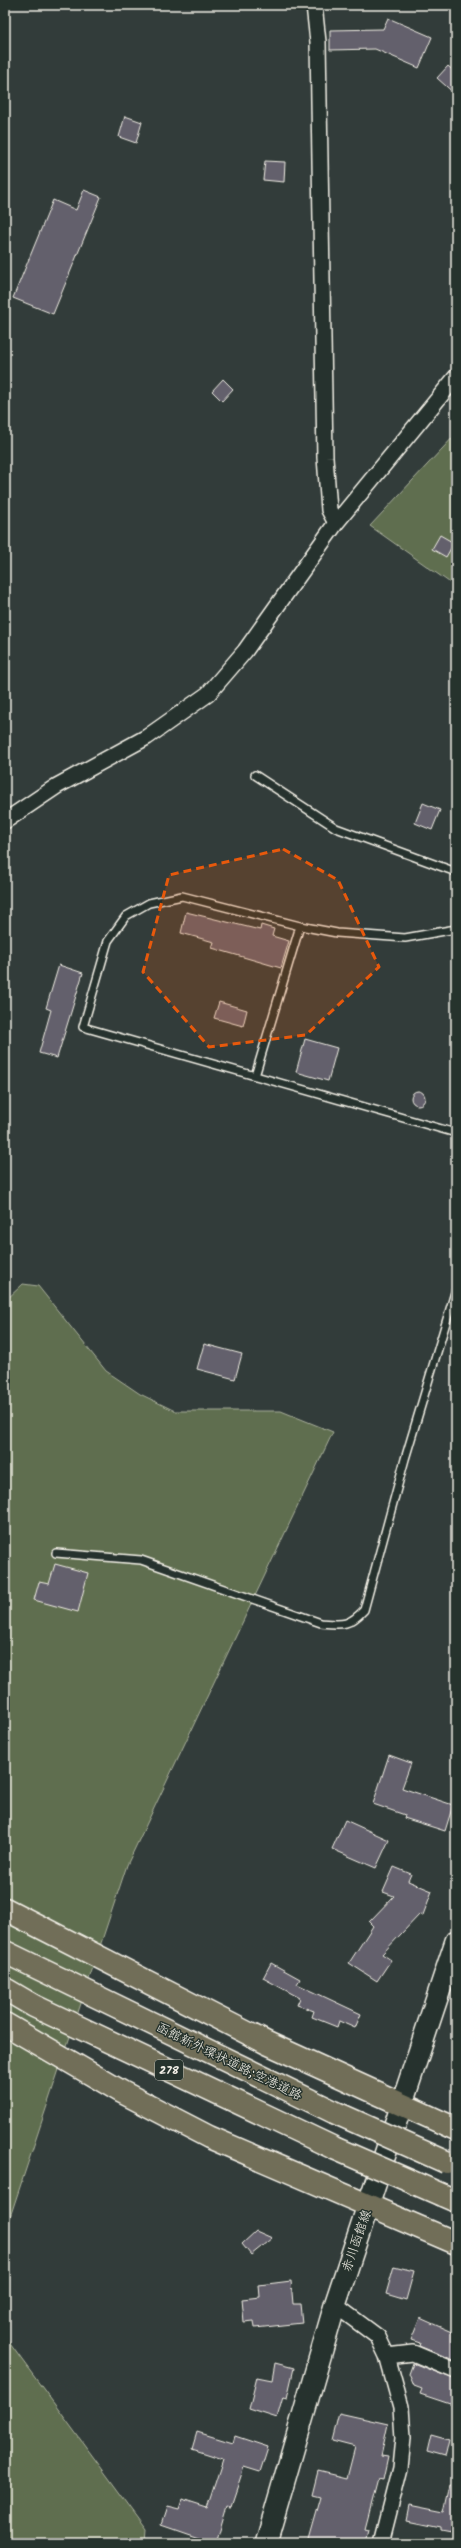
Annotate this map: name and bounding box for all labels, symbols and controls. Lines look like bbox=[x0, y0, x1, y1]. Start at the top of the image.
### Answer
street label: 函館新外環状道路;空港道路 bbox=[153, 2017, 305, 2107]
road number: 278 bbox=[155, 2060, 183, 2080]
street label: 赤川函館線 bbox=[336, 2206, 378, 2275]

